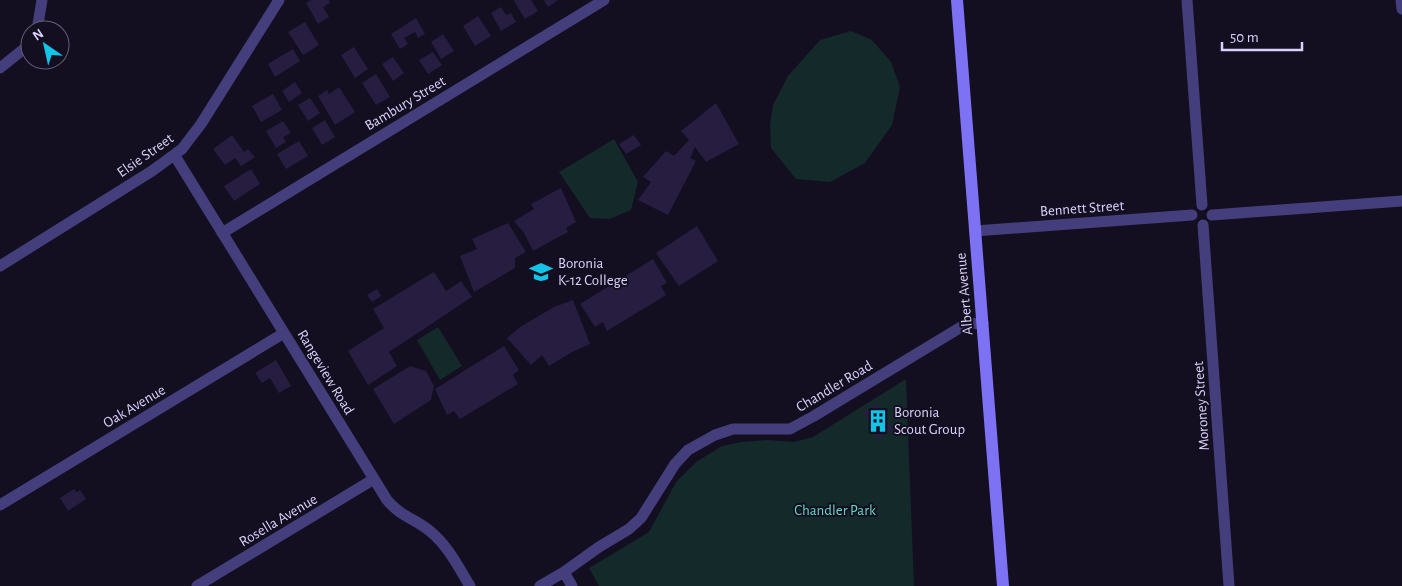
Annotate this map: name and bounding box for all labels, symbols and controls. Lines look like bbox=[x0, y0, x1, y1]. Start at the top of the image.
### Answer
north arrow bbox=[20, 20, 70, 70]
scale bar bbox=[1222, 20, 1302, 52]
text: N bbox=[30, 27, 46, 44]
text: 50 m bbox=[1230, 30, 1259, 45]
street label: Bambury Street bbox=[362, 73, 448, 133]
street label: Elsie Street bbox=[114, 131, 176, 180]
street label: Bennett Street bbox=[1039, 198, 1125, 219]
street label: Albert Avenue bbox=[953, 252, 976, 336]
place label: Boronia K-12 College bbox=[558, 256, 628, 288]
school or university icon: Boronia K-12 College bbox=[528, 259, 554, 285]
street label: Rangeview Road bbox=[294, 327, 357, 417]
street label: Chandler Road bbox=[794, 358, 875, 415]
street label: Moroney Street bbox=[1191, 361, 1212, 451]
street label: Oak Avenue bbox=[101, 382, 168, 431]
place label: Boronia Scout Group bbox=[894, 405, 965, 437]
building icon: Boronia Scout Group bbox=[865, 408, 891, 434]
street label: Rosella Avenue bbox=[237, 491, 320, 550]
park label: Chandler Park bbox=[794, 503, 876, 518]

